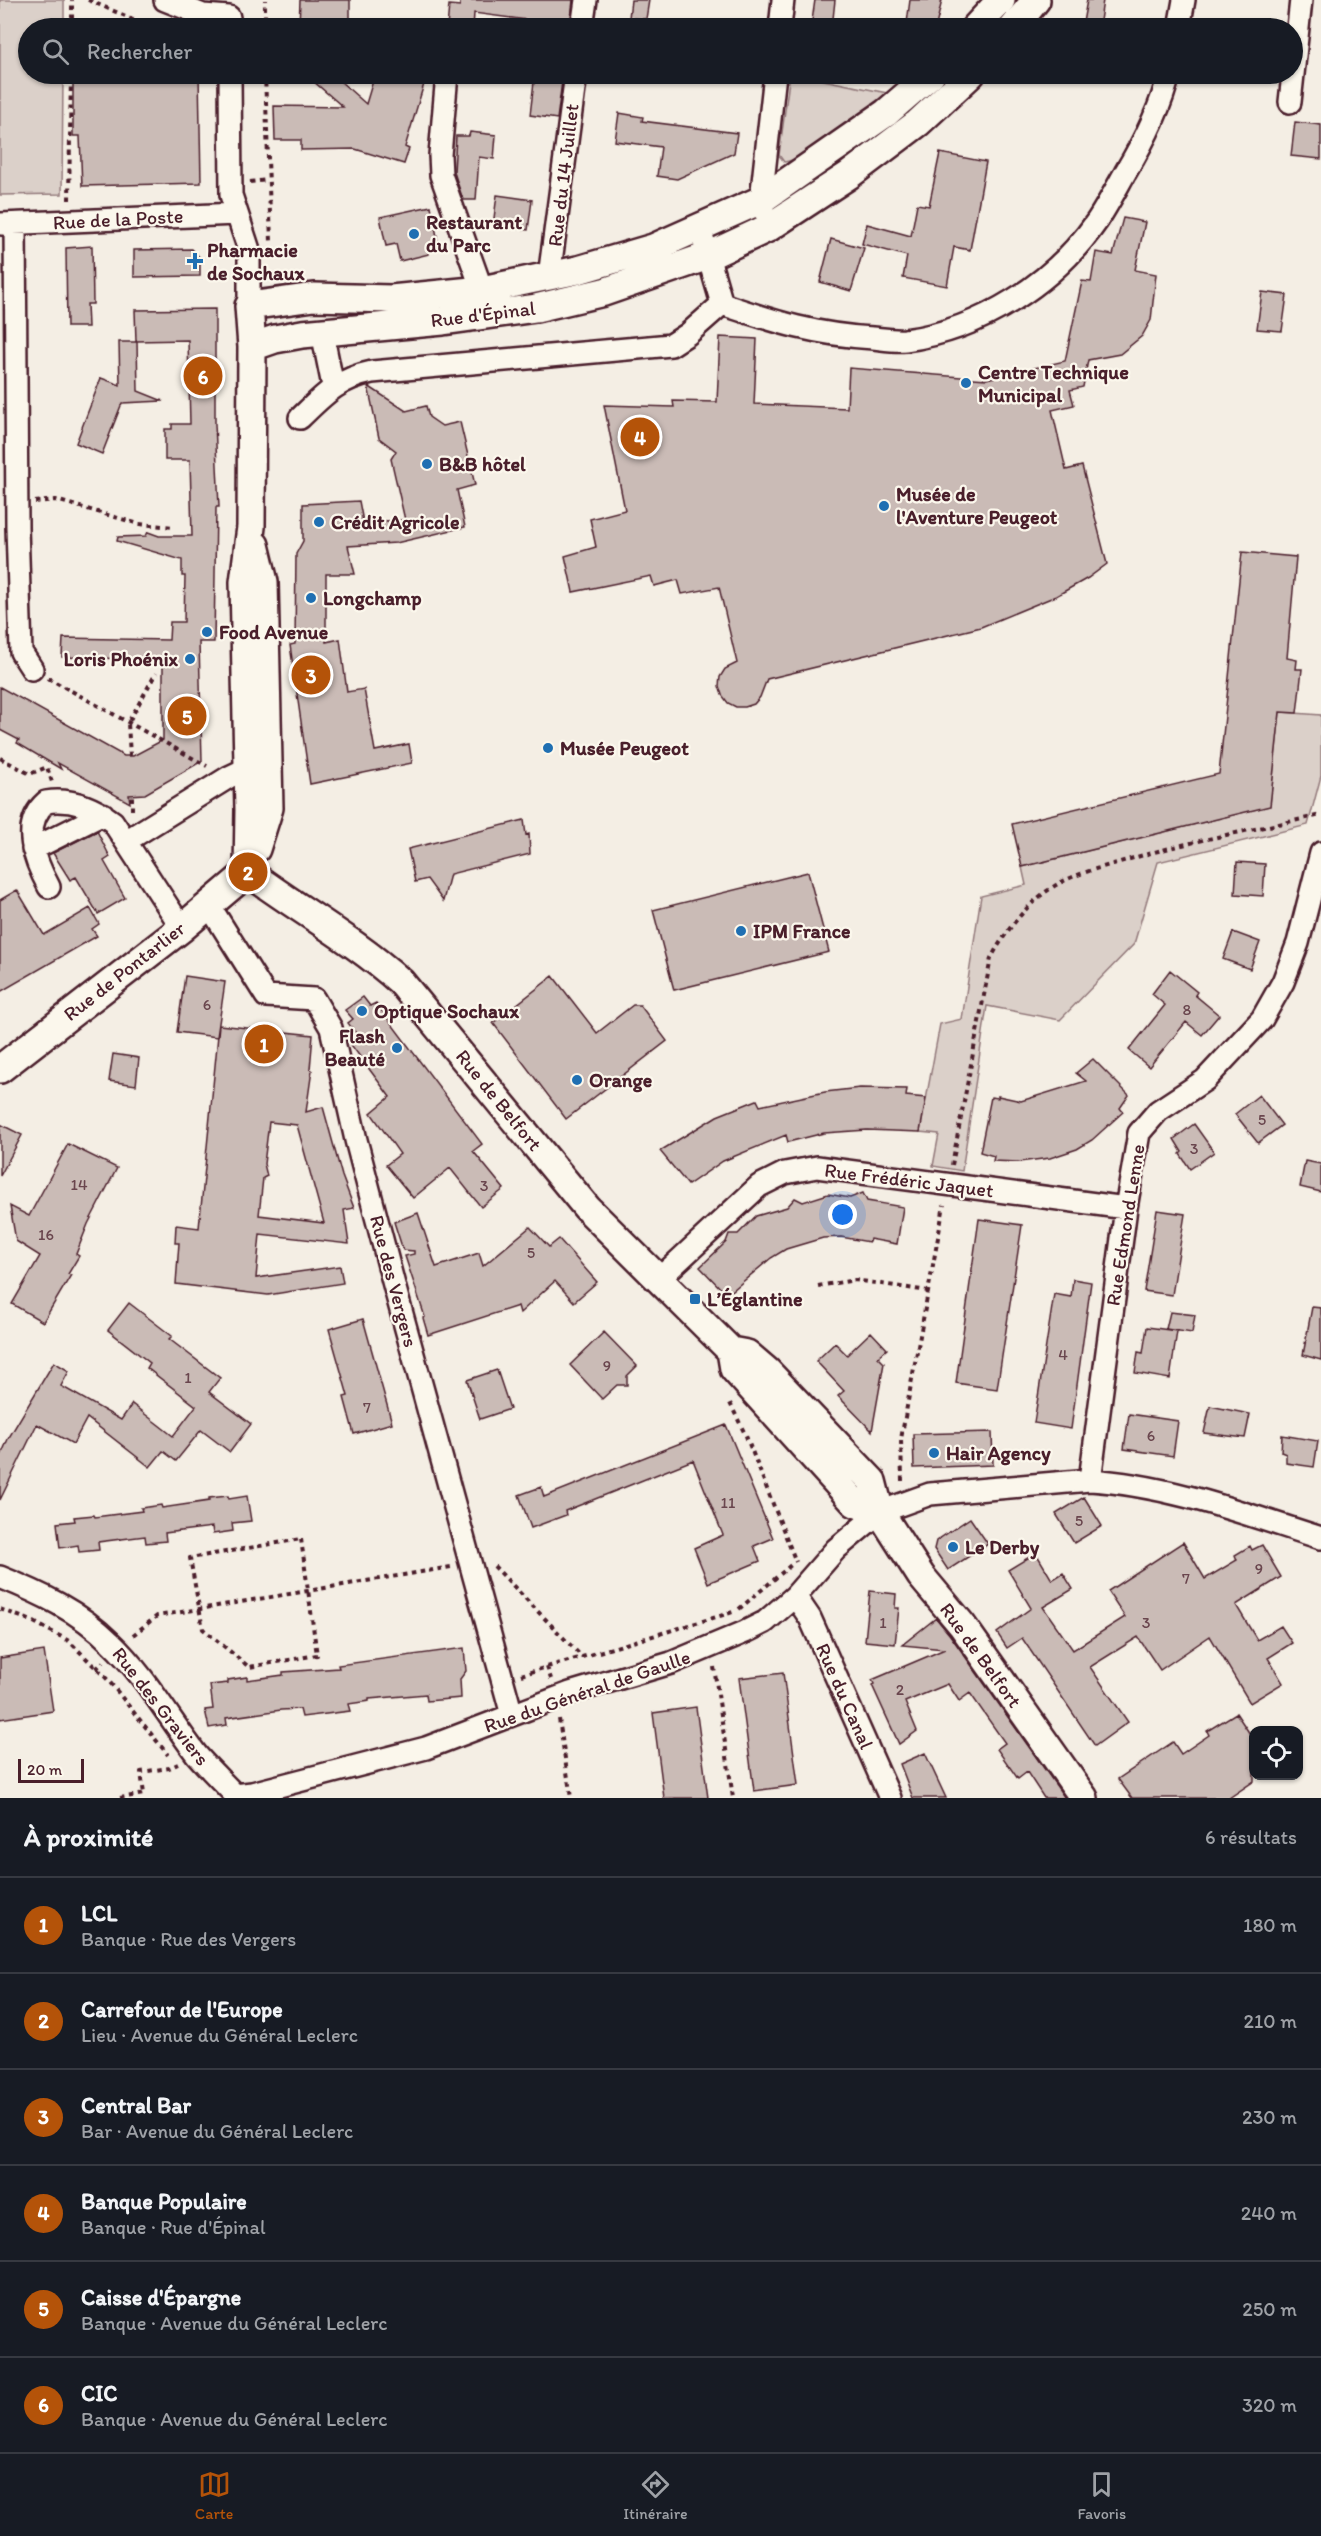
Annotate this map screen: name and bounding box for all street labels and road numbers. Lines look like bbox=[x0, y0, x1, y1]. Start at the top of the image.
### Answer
street label: Rue du 14 Juillet bbox=[542, 102, 584, 248]
street label: Rue de la Poste bbox=[52, 204, 184, 234]
street label: Rue d'Épinal bbox=[429, 296, 537, 332]
street label: Rue de Pontarlier bbox=[58, 916, 190, 1026]
street label: Rue de Belfort bbox=[451, 1044, 548, 1156]
street label: Rue Edmond Lenne bbox=[1100, 1142, 1150, 1308]
street label: Rue Frédéric Jaquet bbox=[823, 1158, 995, 1202]
street label: Rue des Vergers bbox=[365, 1212, 423, 1350]
street label: Rue de Belfort bbox=[935, 1598, 1027, 1712]
street label: Rue du Canal bbox=[811, 1639, 879, 1753]
street label: Rue des Graviers bbox=[107, 1642, 215, 1770]
street label: Rue du Général de Gaulle bbox=[481, 1644, 693, 1738]

